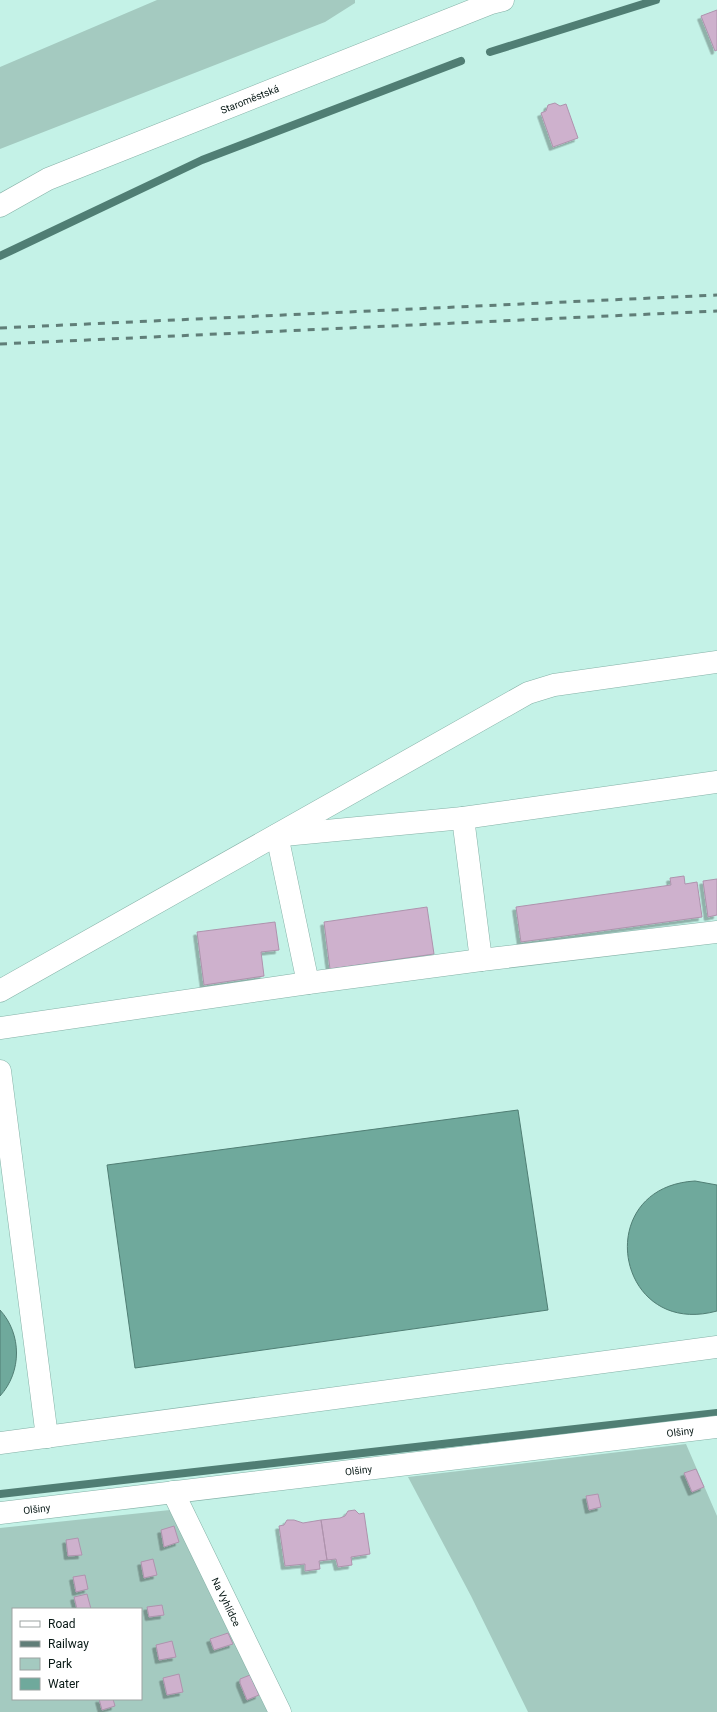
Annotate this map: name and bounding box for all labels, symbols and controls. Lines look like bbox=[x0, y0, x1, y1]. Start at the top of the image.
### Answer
street label: Staroměstská bbox=[219, 83, 281, 116]
street label: Olšiny bbox=[666, 1425, 695, 1439]
street label: Olšiny bbox=[344, 1463, 373, 1478]
street label: Olšiny bbox=[23, 1502, 51, 1516]
street label: Na Vyhlídce bbox=[209, 1576, 242, 1628]
legend bbox=[12, 1608, 142, 1700]
text: Road bbox=[48, 1617, 76, 1631]
text: Railway bbox=[48, 1637, 89, 1651]
text: Park bbox=[48, 1657, 73, 1671]
text: Water bbox=[48, 1677, 79, 1691]

